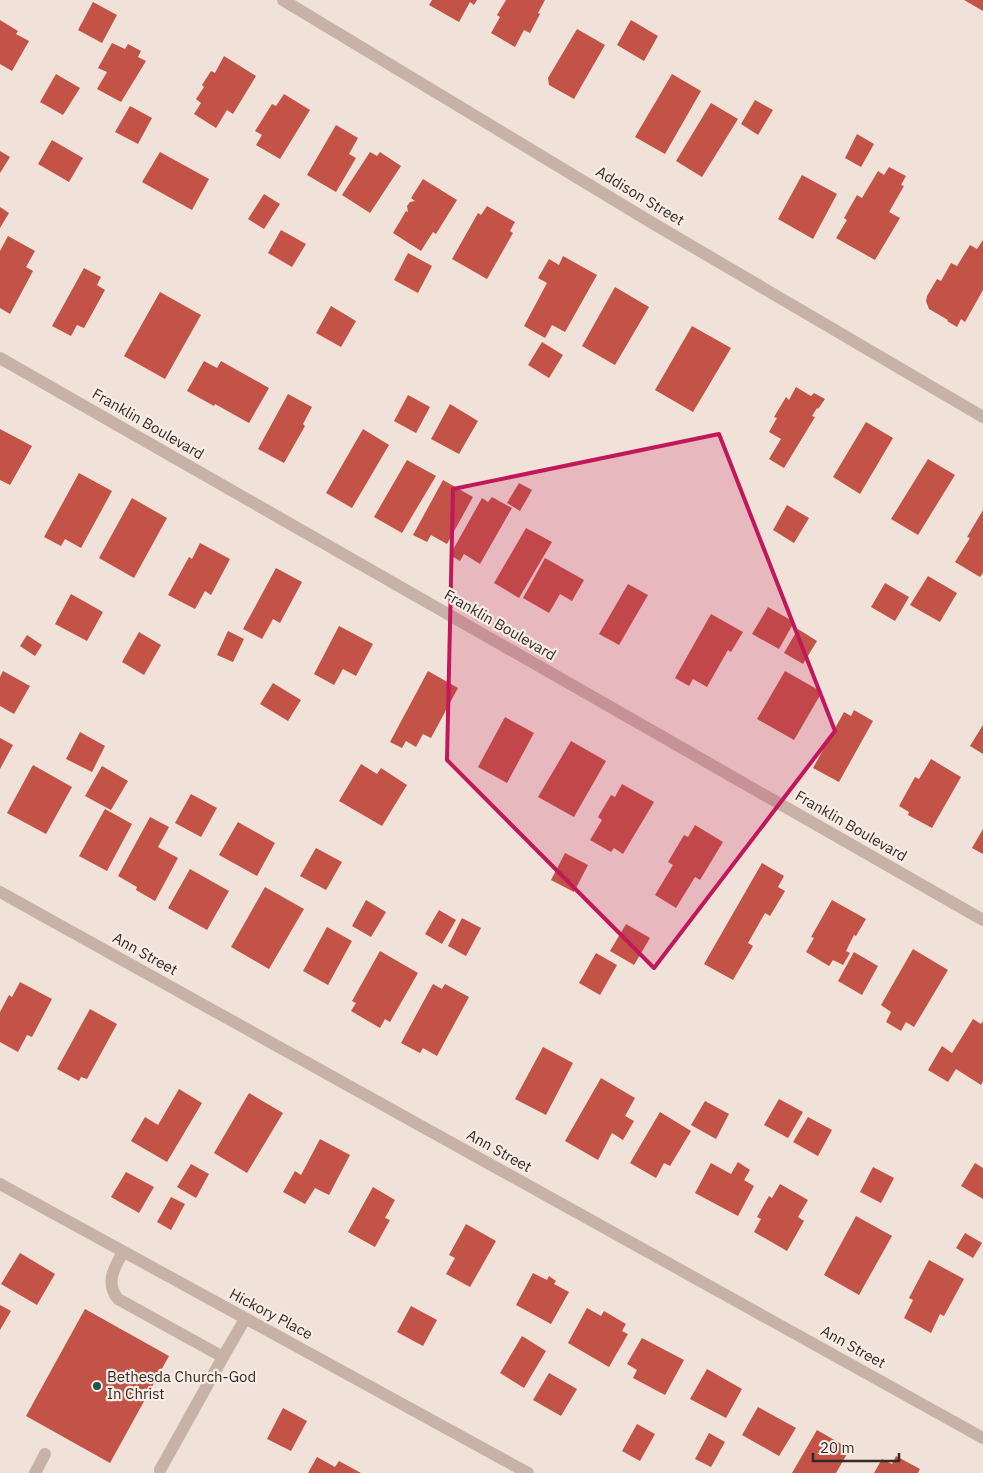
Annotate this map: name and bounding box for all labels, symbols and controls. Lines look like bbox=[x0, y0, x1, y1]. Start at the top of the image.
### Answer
street label: Addison Street bbox=[593, 162, 688, 229]
street label: Franklin Boulevard bbox=[89, 384, 208, 463]
street label: Franklin Boulevard bbox=[441, 585, 560, 664]
street label: Franklin Boulevard bbox=[792, 786, 911, 865]
street label: Ann Street bbox=[109, 928, 181, 979]
street label: Ann Street bbox=[463, 1125, 535, 1176]
street label: Hickory Place bbox=[226, 1284, 316, 1343]
street label: Ann Street bbox=[817, 1321, 889, 1372]
place label: Bethesda Church-God In Christ bbox=[107, 1367, 256, 1403]
marker: Bethesda Church-God In Christ bbox=[91, 1380, 103, 1392]
scale bar bbox=[813, 1430, 899, 1462]
text: 20 m bbox=[820, 1438, 855, 1457]

